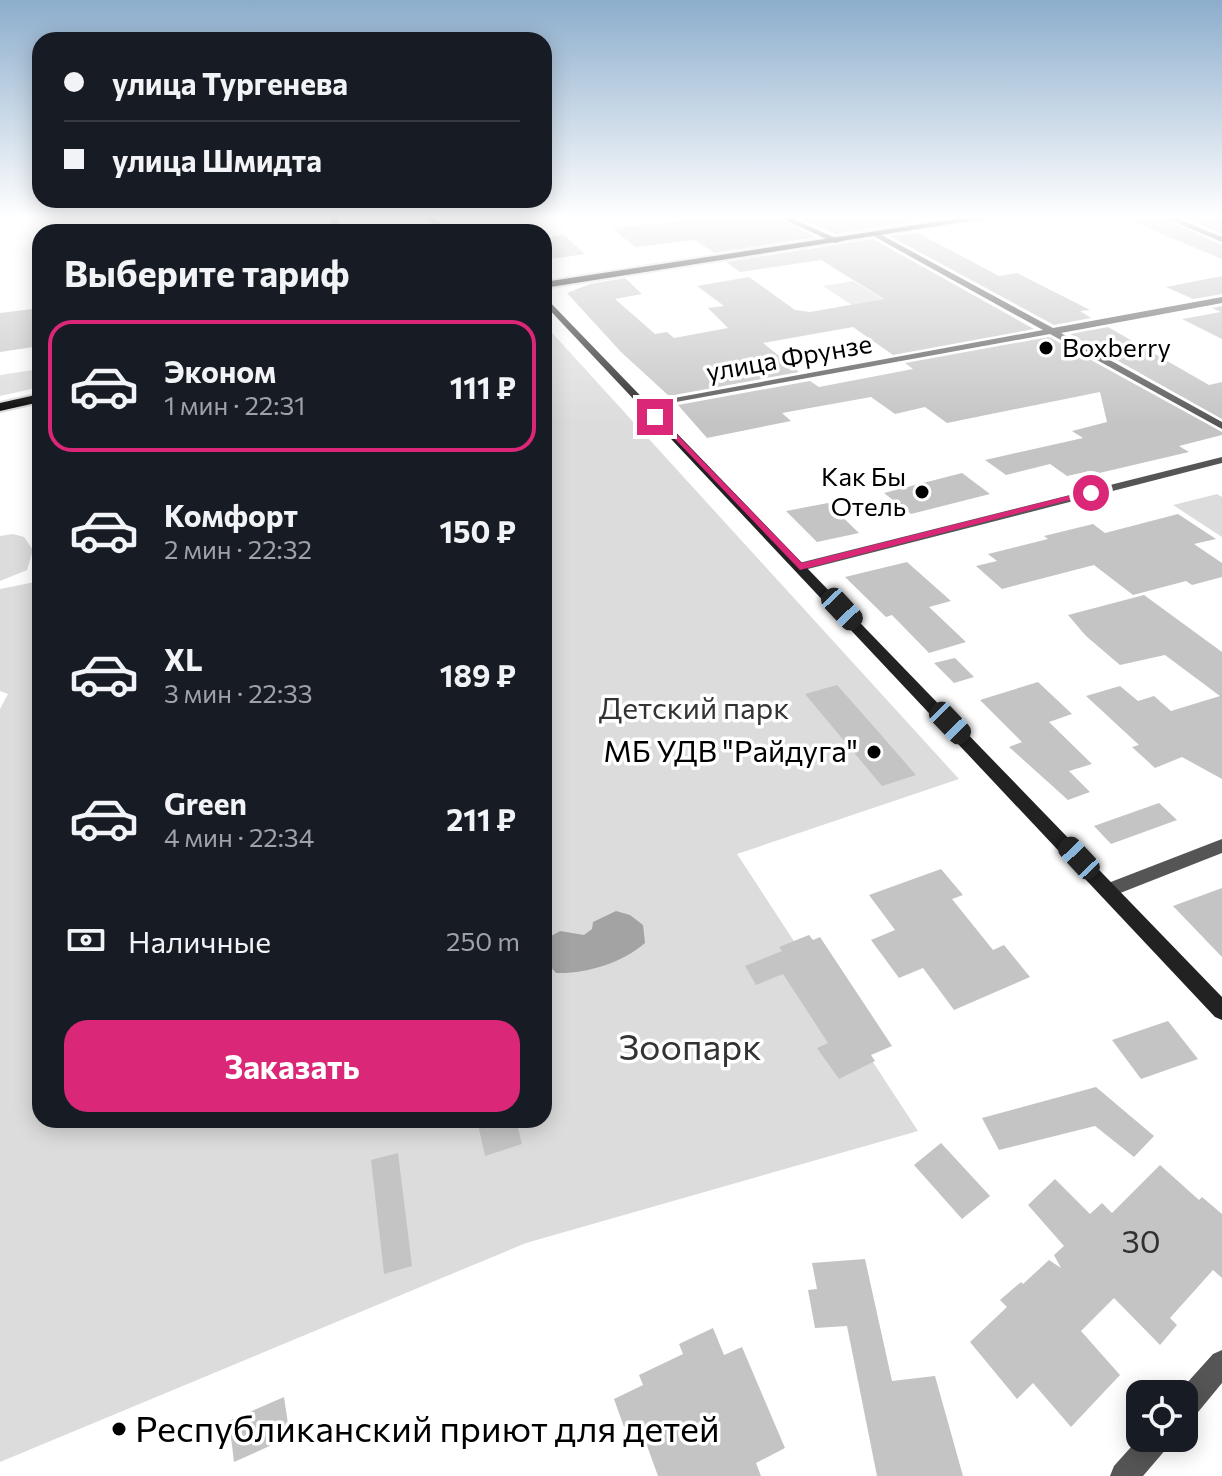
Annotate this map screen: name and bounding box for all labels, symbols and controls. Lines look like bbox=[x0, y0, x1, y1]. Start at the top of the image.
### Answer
text: улица Тургенева bbox=[112, 64, 348, 101]
text: улица Шмидта bbox=[112, 141, 322, 178]
text: Выберите тариф bbox=[64, 250, 349, 294]
street label: улица Фрунзе bbox=[703, 327, 874, 386]
place label: Boxberry bbox=[1062, 331, 1171, 362]
marker: Boxberry bbox=[1037, 339, 1055, 357]
icon: car bbox=[68, 350, 140, 422]
text: Эконом bbox=[164, 352, 276, 389]
text: 111 ₽ bbox=[450, 368, 516, 405]
text: 1 мин · 22:31 bbox=[164, 389, 305, 420]
route end bbox=[637, 399, 673, 435]
place label: Как Бы Отель bbox=[821, 460, 906, 521]
route start bbox=[1073, 475, 1109, 511]
marker: Как Бы Отель bbox=[913, 483, 931, 501]
icon: car bbox=[68, 494, 140, 566]
text: Комфорт bbox=[164, 496, 298, 533]
text: 150 ₽ bbox=[439, 512, 516, 549]
text: 2 мин · 22:32 bbox=[164, 533, 312, 564]
car bbox=[817, 583, 867, 635]
icon: car bbox=[68, 638, 140, 710]
text: XL bbox=[164, 640, 203, 677]
text: 189 ₽ bbox=[440, 656, 516, 693]
text: 3 мин · 22:33 bbox=[164, 677, 313, 708]
park label: Детский парк bbox=[599, 688, 789, 725]
car bbox=[925, 697, 975, 749]
place label: МБ УДВ "Райдуга" bbox=[603, 731, 858, 768]
marker: МБ УДВ "Райдуга" bbox=[865, 743, 883, 761]
icon: car bbox=[68, 782, 140, 854]
text: Green bbox=[164, 784, 247, 821]
text: 211 ₽ bbox=[446, 800, 516, 837]
text: 4 мин · 22:34 bbox=[164, 821, 314, 852]
car bbox=[1054, 832, 1104, 884]
icon: cash bbox=[64, 918, 108, 962]
text: Наличные bbox=[128, 922, 271, 959]
text: 250 m bbox=[446, 925, 520, 956]
button: Заказать bbox=[64, 1020, 520, 1112]
park label: Зоопарк bbox=[618, 1023, 762, 1067]
house number: 30 bbox=[1121, 1220, 1161, 1260]
map controls bbox=[1126, 1380, 1198, 1452]
button: locate bbox=[1126, 1380, 1198, 1452]
place label: Республиканский приют для детей bbox=[135, 1405, 720, 1449]
marker: Республиканский приют для детей bbox=[110, 1420, 128, 1438]

